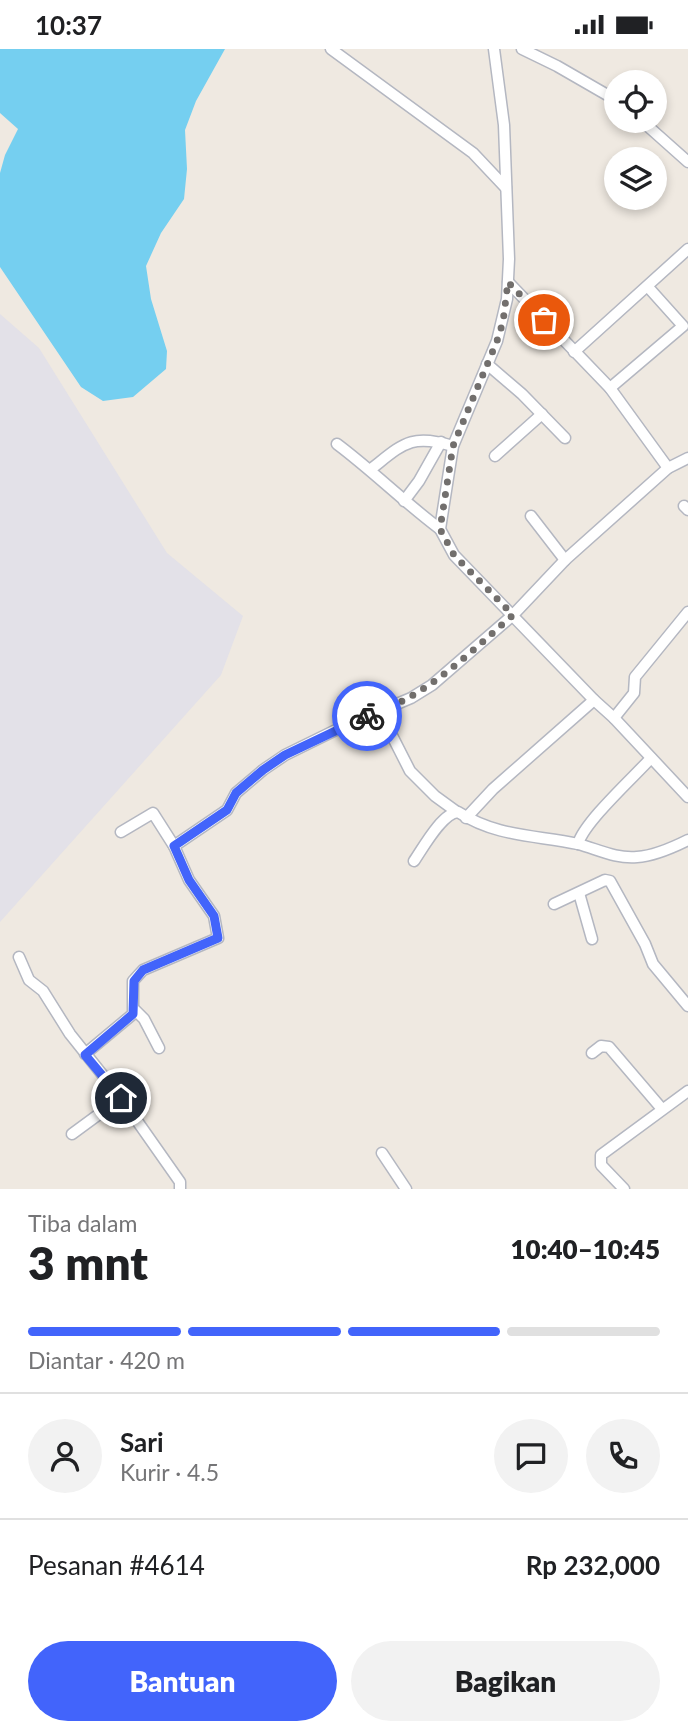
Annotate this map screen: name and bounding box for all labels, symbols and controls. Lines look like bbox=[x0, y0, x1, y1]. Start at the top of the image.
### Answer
text: 10:37 bbox=[35, 9, 102, 41]
map controls bbox=[604, 70, 667, 210]
button: locate bbox=[604, 70, 667, 133]
button: layers bbox=[604, 147, 667, 210]
pin bbox=[514, 290, 574, 350]
icon: bag bbox=[525, 301, 563, 339]
courier bbox=[332, 681, 402, 751]
icon: bike bbox=[348, 697, 386, 735]
pin bbox=[91, 1068, 151, 1128]
icon: home bbox=[102, 1079, 140, 1117]
text: Tiba dalam bbox=[28, 1209, 137, 1237]
text: 10:40–10:45 bbox=[510, 1233, 660, 1265]
text: 3 mnt bbox=[28, 1235, 148, 1290]
text: Diantar · 420 m bbox=[28, 1346, 185, 1374]
button: person bbox=[28, 1419, 102, 1493]
button: chat bbox=[494, 1419, 568, 1493]
button: phone bbox=[586, 1419, 660, 1493]
text: Sari bbox=[120, 1426, 164, 1458]
text: Kurir · 4.5 bbox=[120, 1458, 219, 1486]
text: Pesanan #4614 bbox=[28, 1549, 205, 1581]
text: Rp 232,000 bbox=[526, 1549, 660, 1581]
button: Bantuan bbox=[28, 1641, 337, 1721]
button: Bagikan bbox=[351, 1641, 660, 1721]

